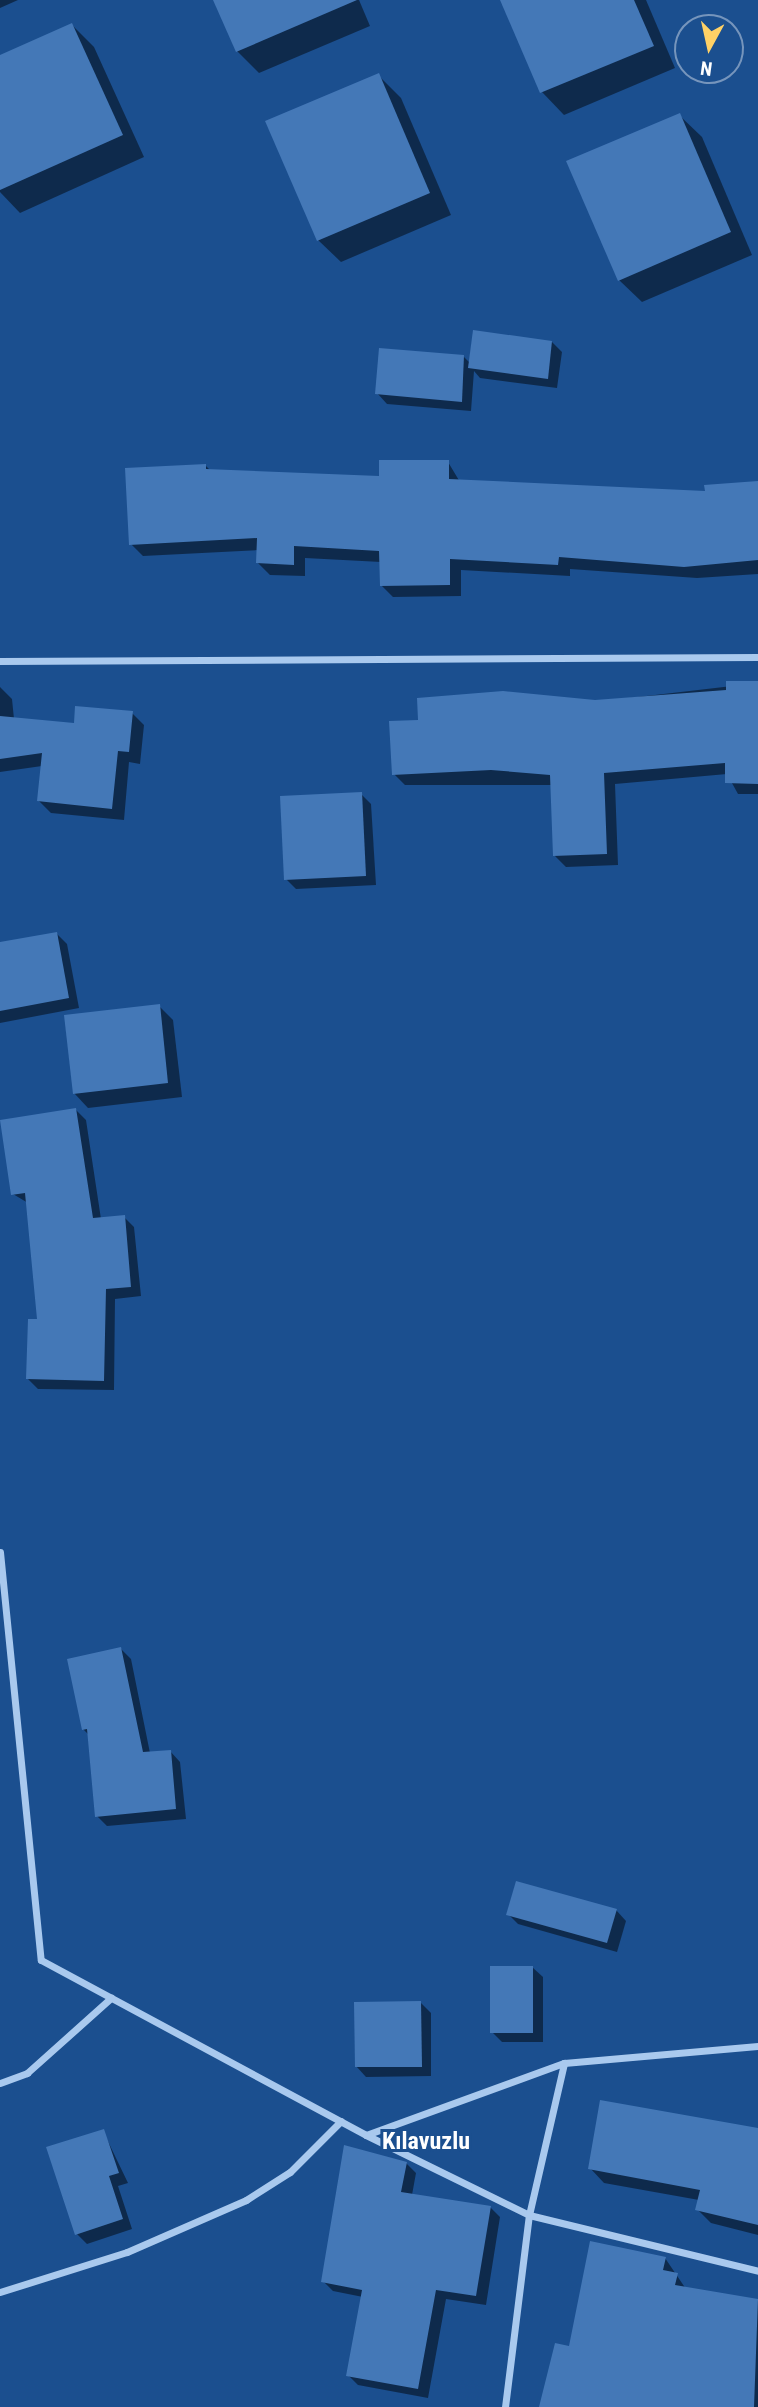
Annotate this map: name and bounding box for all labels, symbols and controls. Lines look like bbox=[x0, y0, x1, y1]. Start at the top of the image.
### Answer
north arrow bbox=[674, 14, 744, 84]
text: N bbox=[699, 56, 714, 81]
district label: Kılavuzlu bbox=[382, 2128, 470, 2156]

